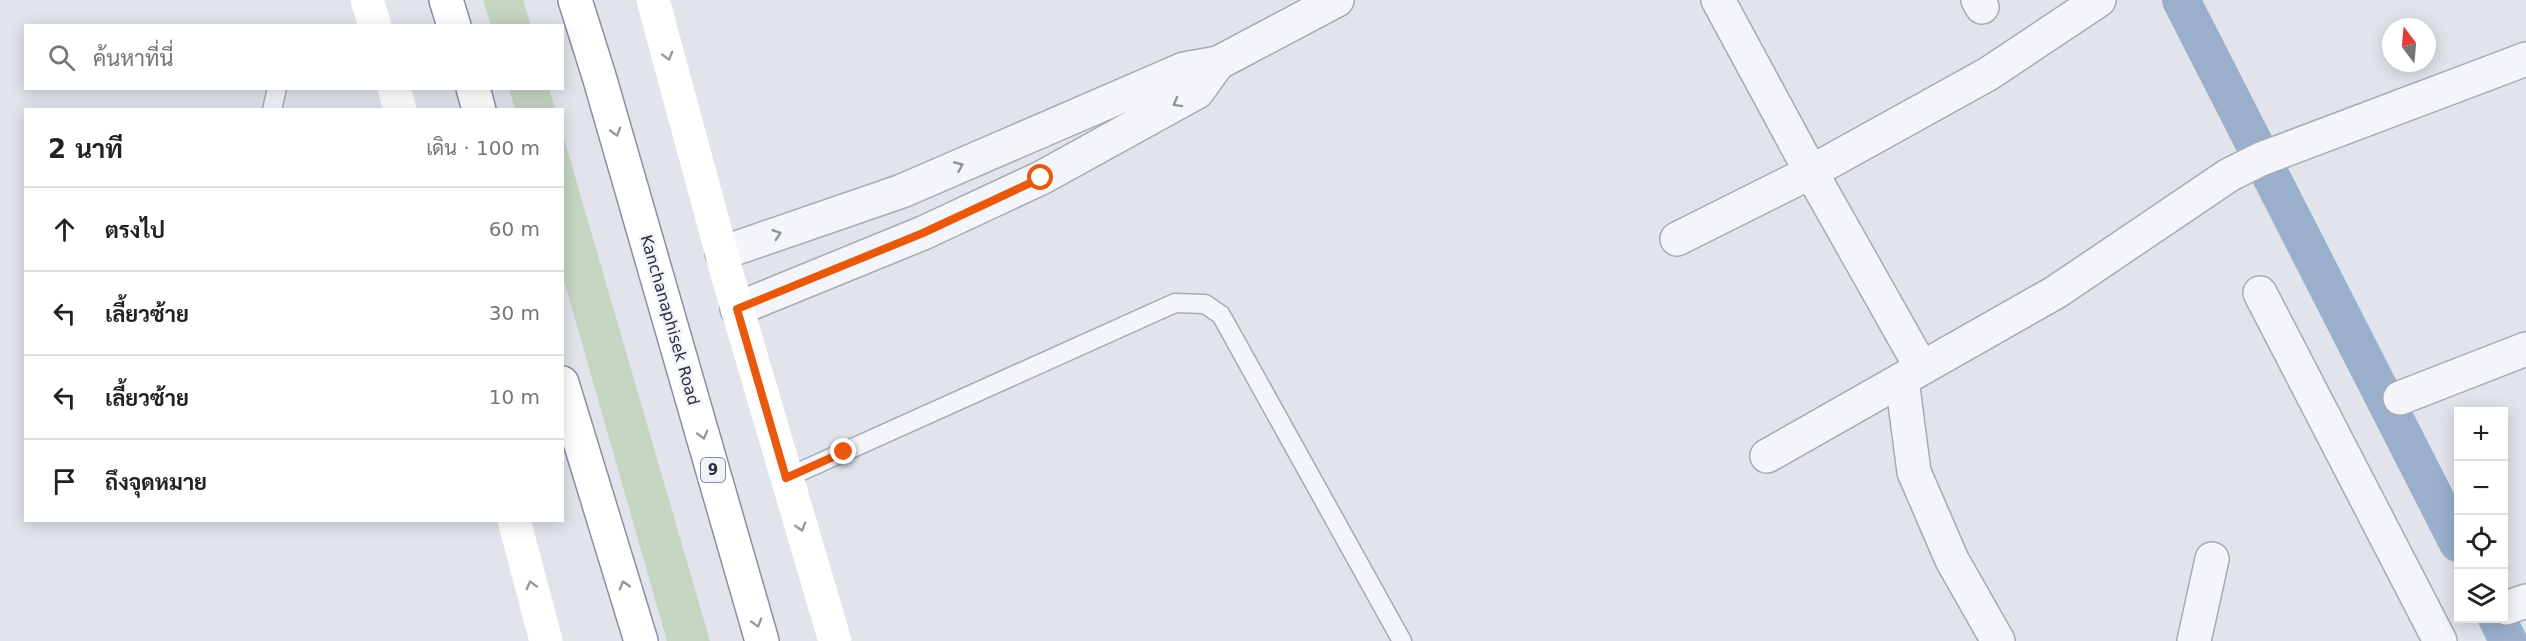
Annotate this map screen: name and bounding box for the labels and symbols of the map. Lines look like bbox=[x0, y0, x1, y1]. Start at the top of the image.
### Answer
north arrow bbox=[2382, 18, 2436, 72]
one-way arrow bbox=[661, 51, 673, 61]
one-way arrow bbox=[1173, 96, 1183, 107]
one-way arrow bbox=[609, 126, 621, 137]
one-way arrow bbox=[953, 161, 964, 173]
route start bbox=[1027, 164, 1053, 190]
one-way arrow bbox=[771, 229, 782, 242]
street label: Kanchanaphisek Road bbox=[637, 233, 703, 407]
one-way arrow bbox=[696, 430, 708, 440]
route end bbox=[830, 438, 856, 464]
road number: 9 bbox=[701, 458, 725, 482]
one-way arrow bbox=[794, 521, 806, 532]
one-way arrow bbox=[526, 580, 538, 590]
one-way arrow bbox=[619, 580, 631, 591]
one-way arrow bbox=[750, 617, 762, 628]

